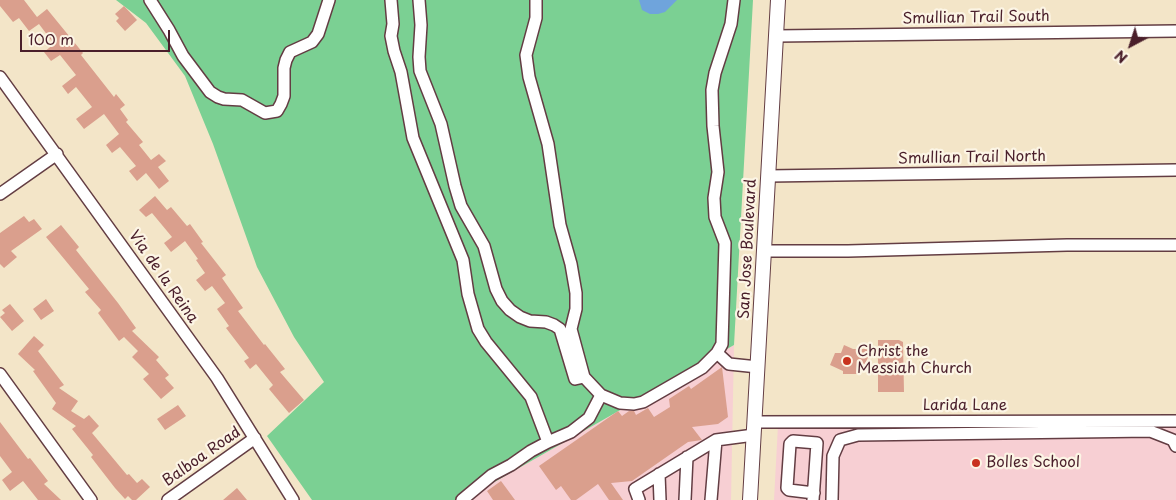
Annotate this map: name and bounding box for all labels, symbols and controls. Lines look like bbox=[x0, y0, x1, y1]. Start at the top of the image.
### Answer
street label: Smullian Trail South bbox=[902, 8, 1050, 28]
scale bar bbox=[22, 20, 172, 52]
north arrow bbox=[1106, 20, 1156, 70]
text: 100 m bbox=[28, 27, 74, 50]
text: N bbox=[1110, 45, 1132, 68]
street label: Smullian Trail North bbox=[898, 148, 1046, 168]
street label: San Jose Boulevard bbox=[735, 178, 761, 320]
street label: Via de la Reina bbox=[124, 227, 202, 327]
place label: Christ the Messiah Church bbox=[857, 343, 972, 378]
marker: Christ the Messiah Church bbox=[841, 355, 853, 367]
street label: Larida Lane bbox=[923, 397, 1007, 415]
street label: Balboa Road bbox=[160, 423, 244, 491]
place label: Bolles School bbox=[986, 454, 1080, 472]
marker: Bolles School bbox=[970, 457, 982, 469]

